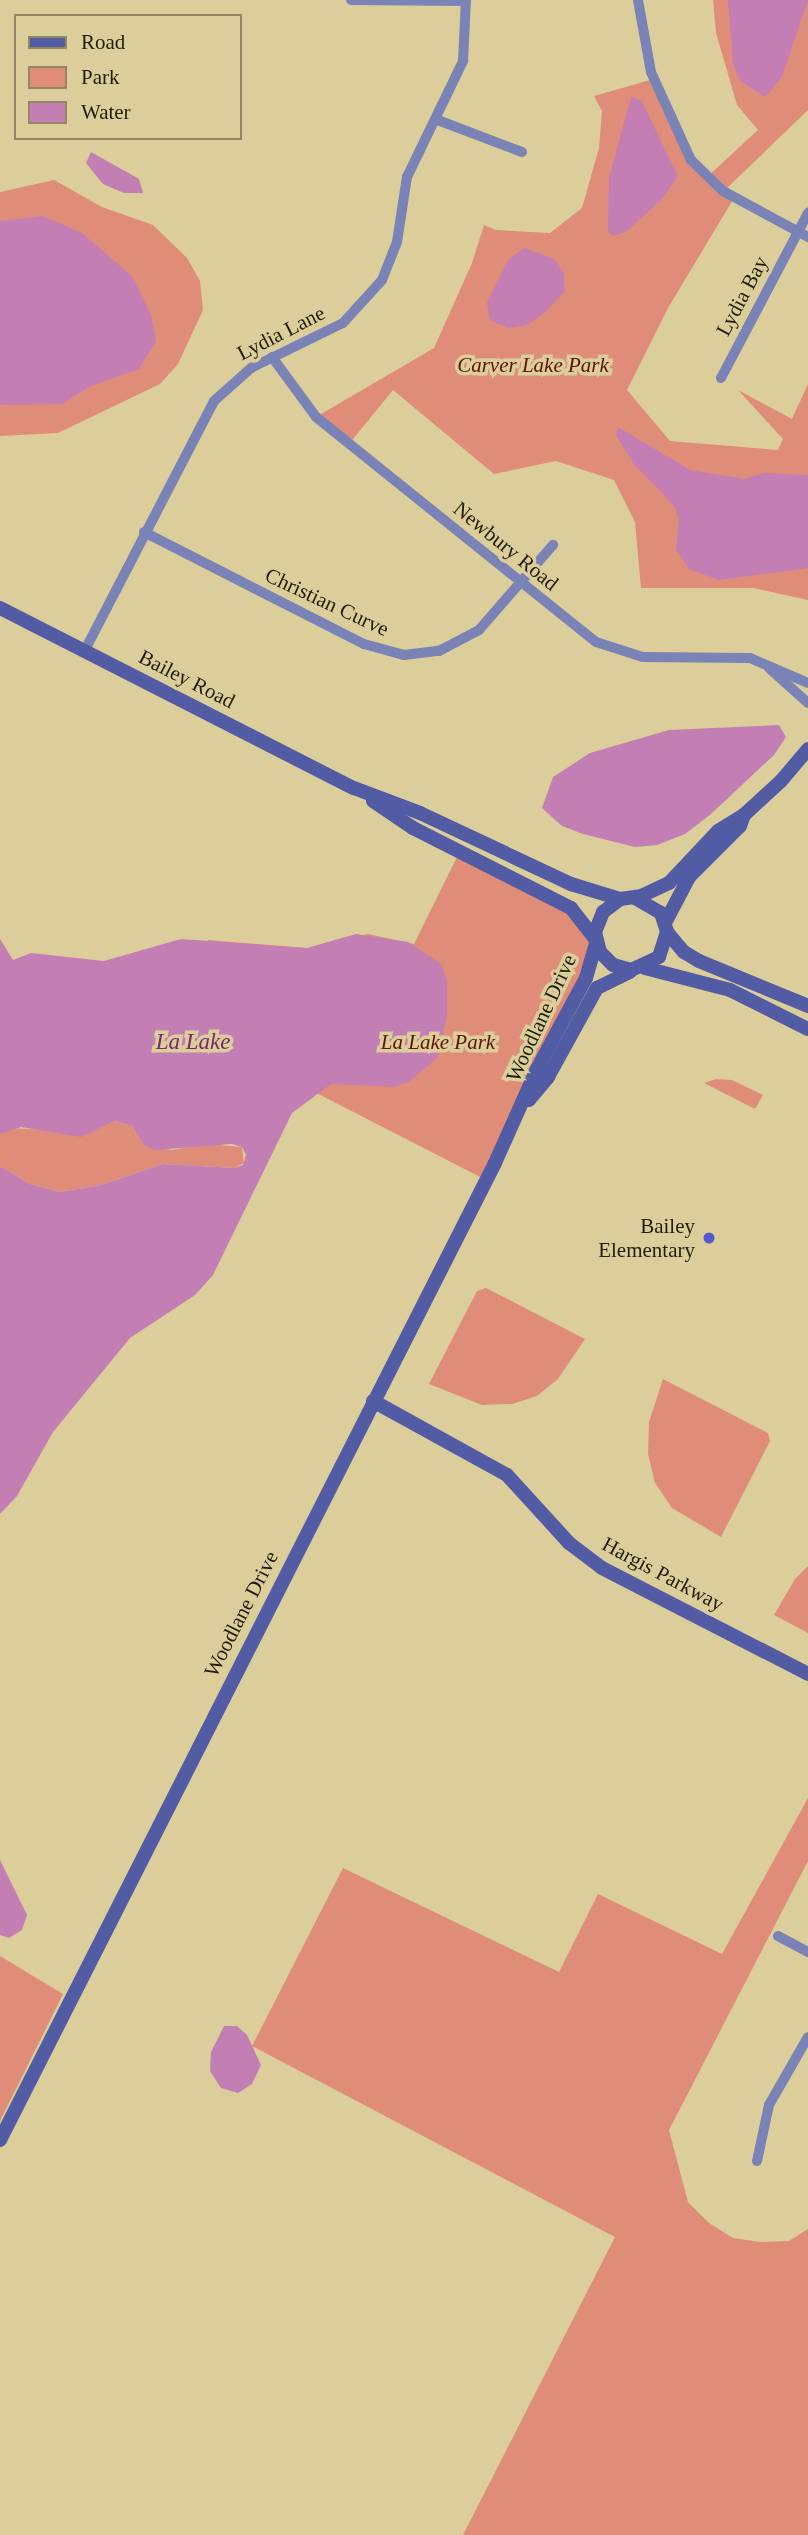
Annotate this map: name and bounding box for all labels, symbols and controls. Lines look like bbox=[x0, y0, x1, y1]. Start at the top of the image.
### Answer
legend bbox=[14, 14, 242, 140]
text: Road bbox=[81, 30, 125, 54]
text: Park bbox=[81, 65, 120, 89]
text: Water bbox=[81, 100, 131, 124]
street label: Lydia Bay bbox=[710, 252, 774, 340]
street label: Lydia Lane bbox=[233, 300, 329, 366]
park label: Carver Lake Park bbox=[457, 352, 609, 378]
street label: Newbury Road bbox=[448, 496, 564, 596]
street label: Christian Curve bbox=[261, 562, 393, 642]
street label: Bailey Road bbox=[135, 644, 239, 714]
street label: Woodlane Drive bbox=[500, 950, 582, 1086]
water label: La Lake bbox=[156, 1028, 230, 1056]
park label: La Lake Park bbox=[381, 1029, 495, 1055]
place label: Bailey Elementary bbox=[598, 1213, 695, 1263]
marker: Bailey Elementary bbox=[701, 1230, 717, 1246]
street label: Hargis Parkway bbox=[598, 1531, 728, 1617]
street label: Woodlane Drive bbox=[199, 1547, 283, 1681]

